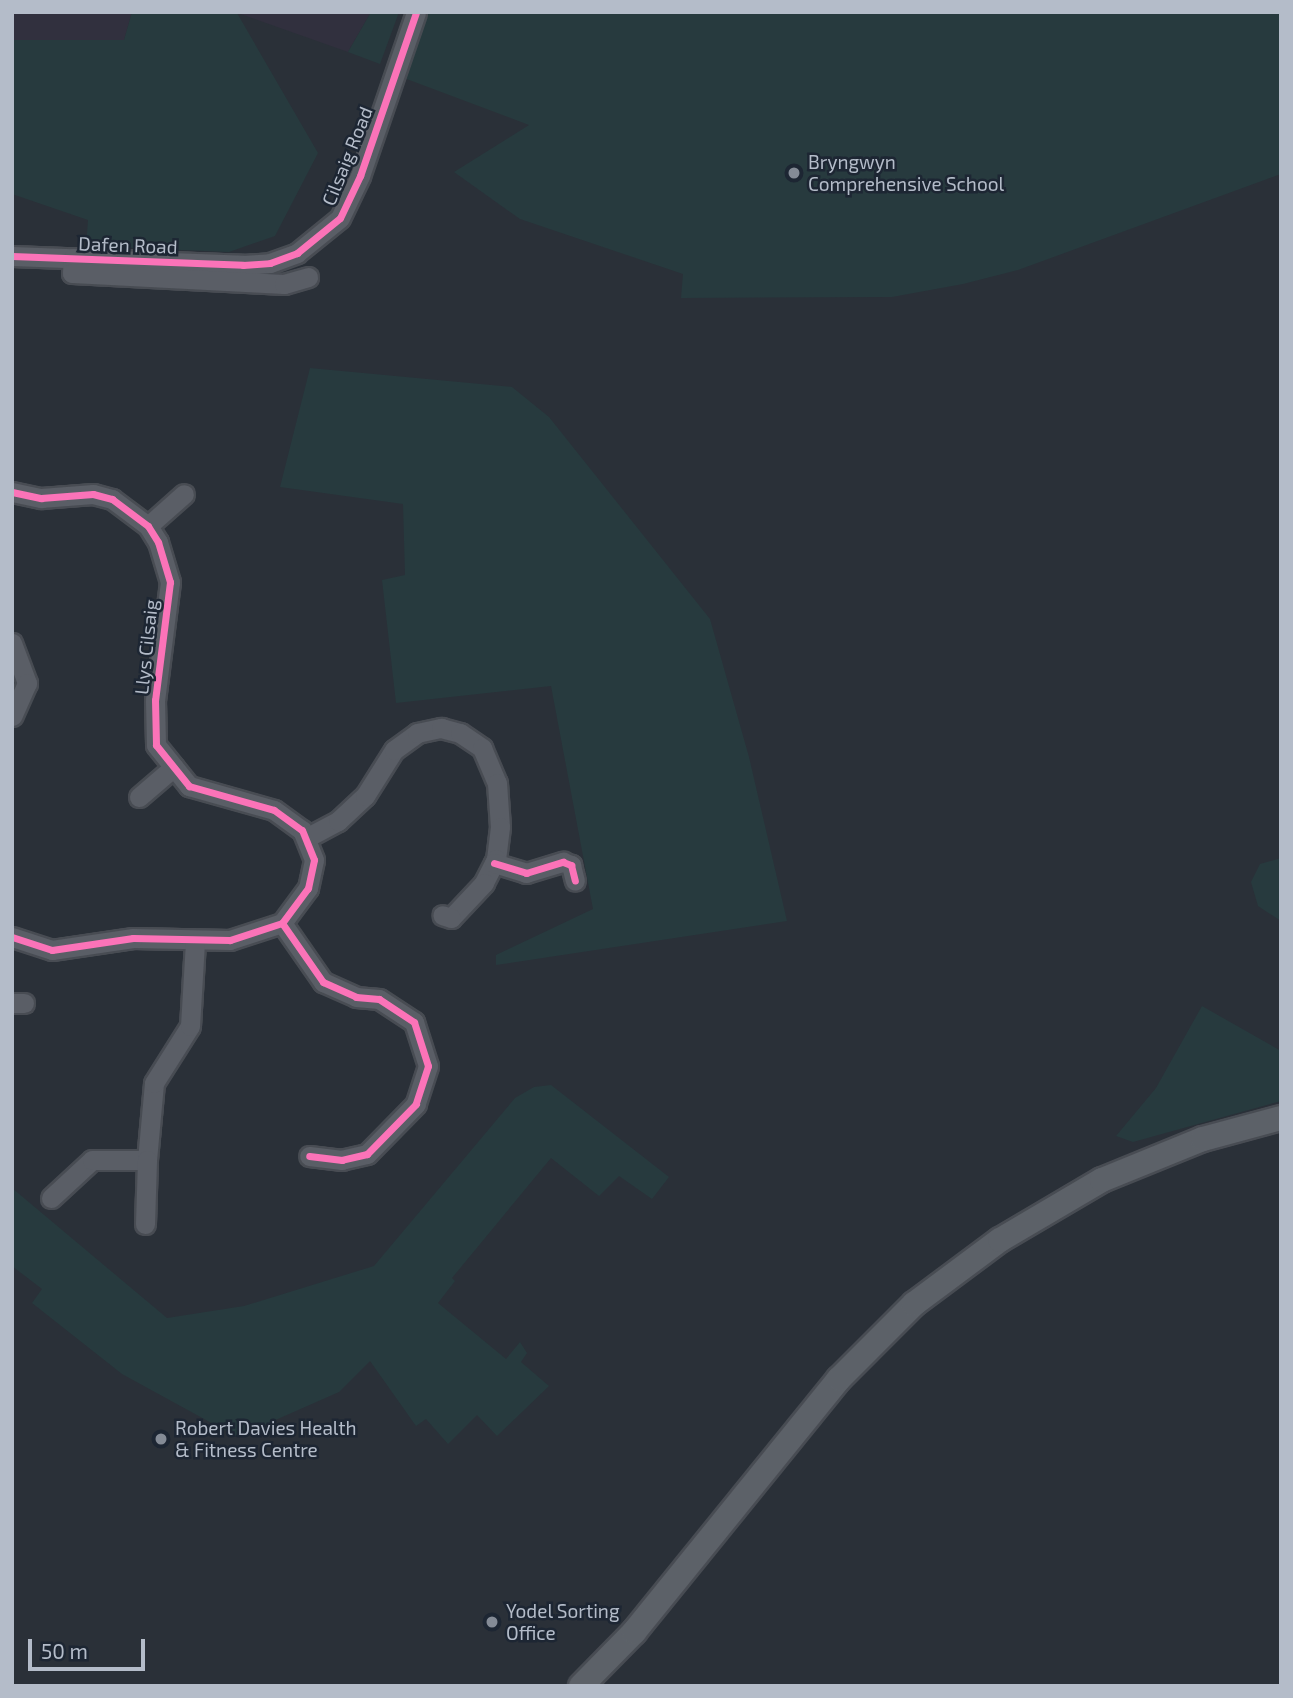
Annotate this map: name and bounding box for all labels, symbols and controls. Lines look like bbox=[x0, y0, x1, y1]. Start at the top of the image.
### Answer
street label: Cilsaig Road bbox=[317, 103, 377, 209]
place label: Bryngwyn Comprehensive School bbox=[808, 151, 1004, 195]
marker: Bryngwyn Comprehensive School bbox=[786, 165, 802, 181]
street label: Dafen Road bbox=[78, 232, 178, 258]
street label: Llys Cilsaig bbox=[130, 598, 162, 696]
place label: Robert Davies Health & Fitness Centre bbox=[175, 1417, 357, 1461]
marker: Robert Davies Health & Fitness Centre bbox=[153, 1431, 169, 1447]
place label: Yodel Sorting Office bbox=[506, 1600, 620, 1644]
marker: Yodel Sorting Office bbox=[484, 1614, 500, 1630]
scale bar bbox=[32, 1624, 149, 1668]
text: 50 m bbox=[41, 1638, 88, 1663]

